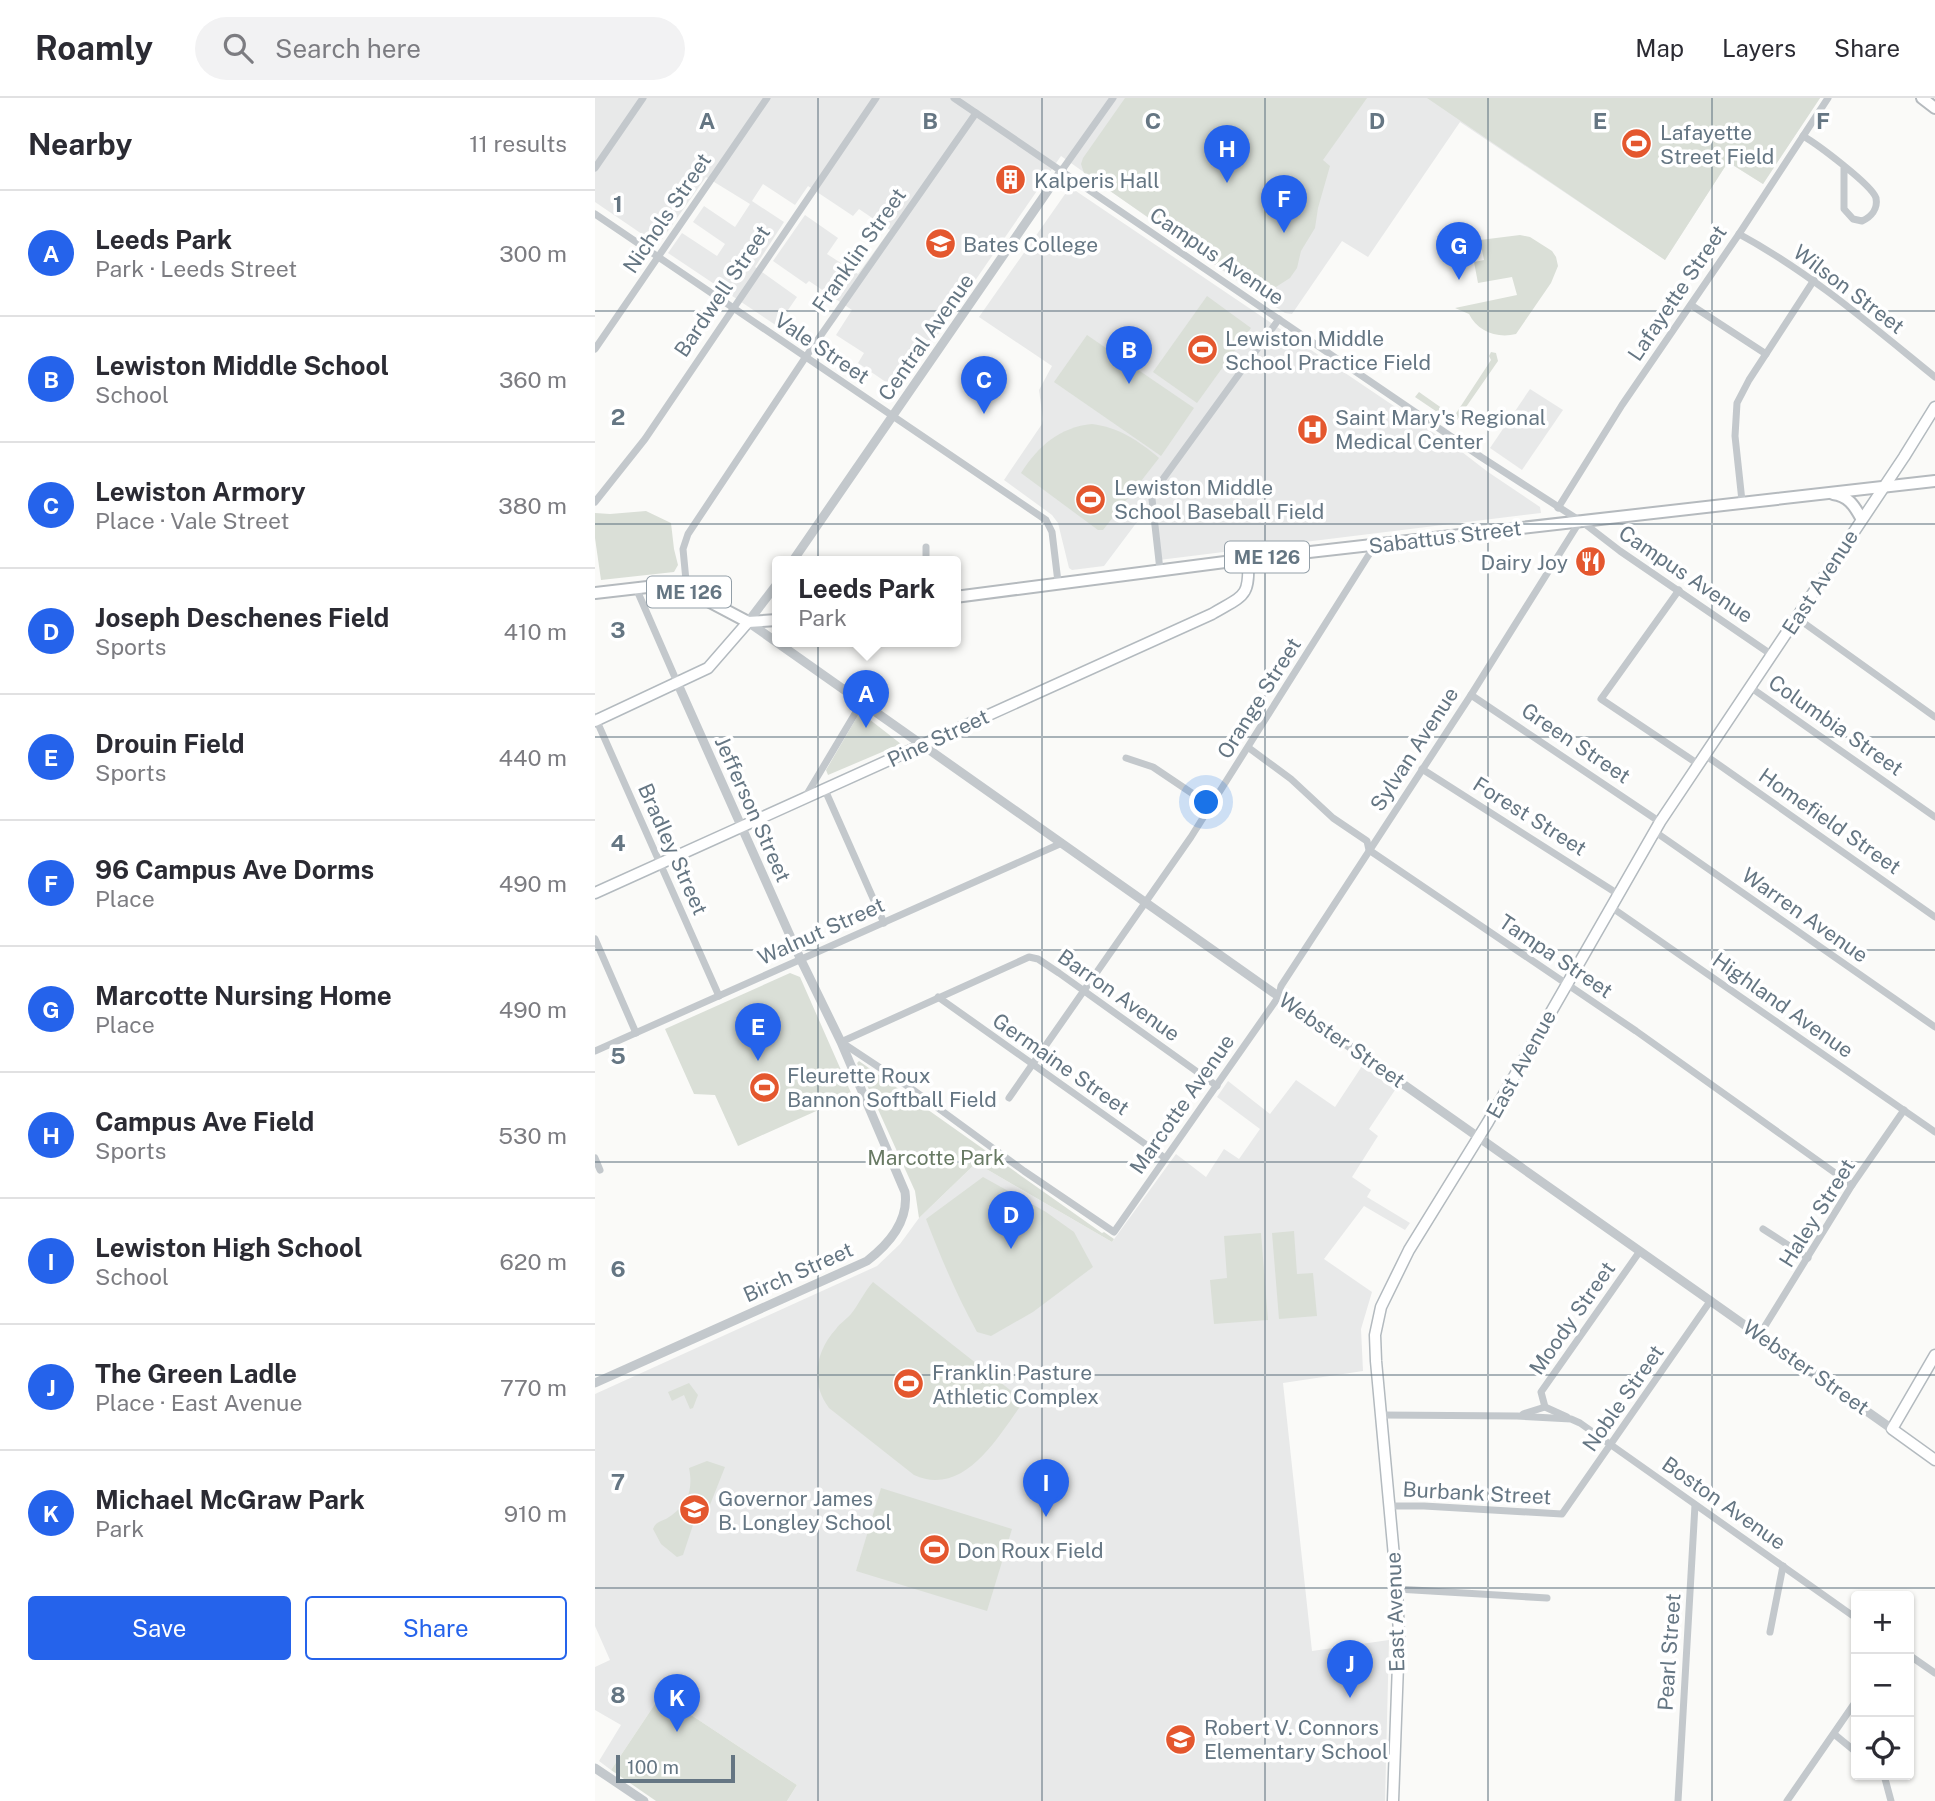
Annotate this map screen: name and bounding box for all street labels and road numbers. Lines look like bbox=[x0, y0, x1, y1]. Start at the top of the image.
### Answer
street label: Nichols Street bbox=[618, 148, 716, 278]
street label: Franklin Street bbox=[807, 183, 911, 317]
street label: Campus Avenue bbox=[1145, 202, 1289, 310]
street label: Lafayette Street bbox=[1622, 220, 1732, 366]
street label: Bardwell Street bbox=[669, 221, 775, 361]
street label: Wilson Street bbox=[1789, 239, 1909, 339]
street label: Central Avenue bbox=[873, 269, 979, 405]
street label: Vale Street bbox=[770, 307, 874, 389]
street label: Sabattus Street bbox=[1367, 515, 1523, 559]
street label: Campus Avenue bbox=[1614, 520, 1758, 628]
street label: East Avenue bbox=[1777, 525, 1863, 639]
road number: ME 126 bbox=[1225, 542, 1309, 572]
road number: ME 126 bbox=[647, 576, 731, 607]
street label: Orange Street bbox=[1212, 633, 1306, 763]
street label: Columbia Street bbox=[1764, 669, 1908, 781]
street label: Sylvan Avenue bbox=[1365, 682, 1463, 816]
street label: Green Street bbox=[1517, 697, 1635, 789]
street label: Pine Street bbox=[883, 704, 993, 772]
street label: Jefferson Street bbox=[710, 732, 796, 886]
street label: Homefield Street bbox=[1754, 763, 1906, 879]
street label: Forest Street bbox=[1469, 771, 1591, 861]
street label: Bradley Street bbox=[633, 779, 713, 919]
street label: Warren Avenue bbox=[1737, 862, 1873, 968]
street label: Walnut Street bbox=[754, 892, 888, 970]
street label: Tampa Street bbox=[1495, 909, 1617, 1003]
street label: Barron Avenue bbox=[1053, 944, 1185, 1046]
street label: Highland Avenue bbox=[1708, 947, 1858, 1063]
street label: Webster Street bbox=[1274, 987, 1410, 1093]
street label: East Avenue bbox=[1481, 1005, 1561, 1123]
street label: Germaine Street bbox=[988, 1008, 1134, 1120]
street label: Marcotte Avenue bbox=[1124, 1029, 1240, 1179]
street label: Haley Street bbox=[1774, 1154, 1860, 1272]
street label: Birch Street bbox=[739, 1237, 857, 1307]
street label: Moody Street bbox=[1524, 1257, 1620, 1379]
street label: Webster Street bbox=[1738, 1314, 1874, 1420]
street label: Noble Street bbox=[1577, 1340, 1669, 1456]
street label: Boston Avenue bbox=[1657, 1451, 1791, 1555]
street label: Burbank Street bbox=[1402, 1477, 1552, 1509]
street label: East Avenue bbox=[1380, 1552, 1410, 1672]
street label: Pearl Street bbox=[1652, 1592, 1686, 1712]

